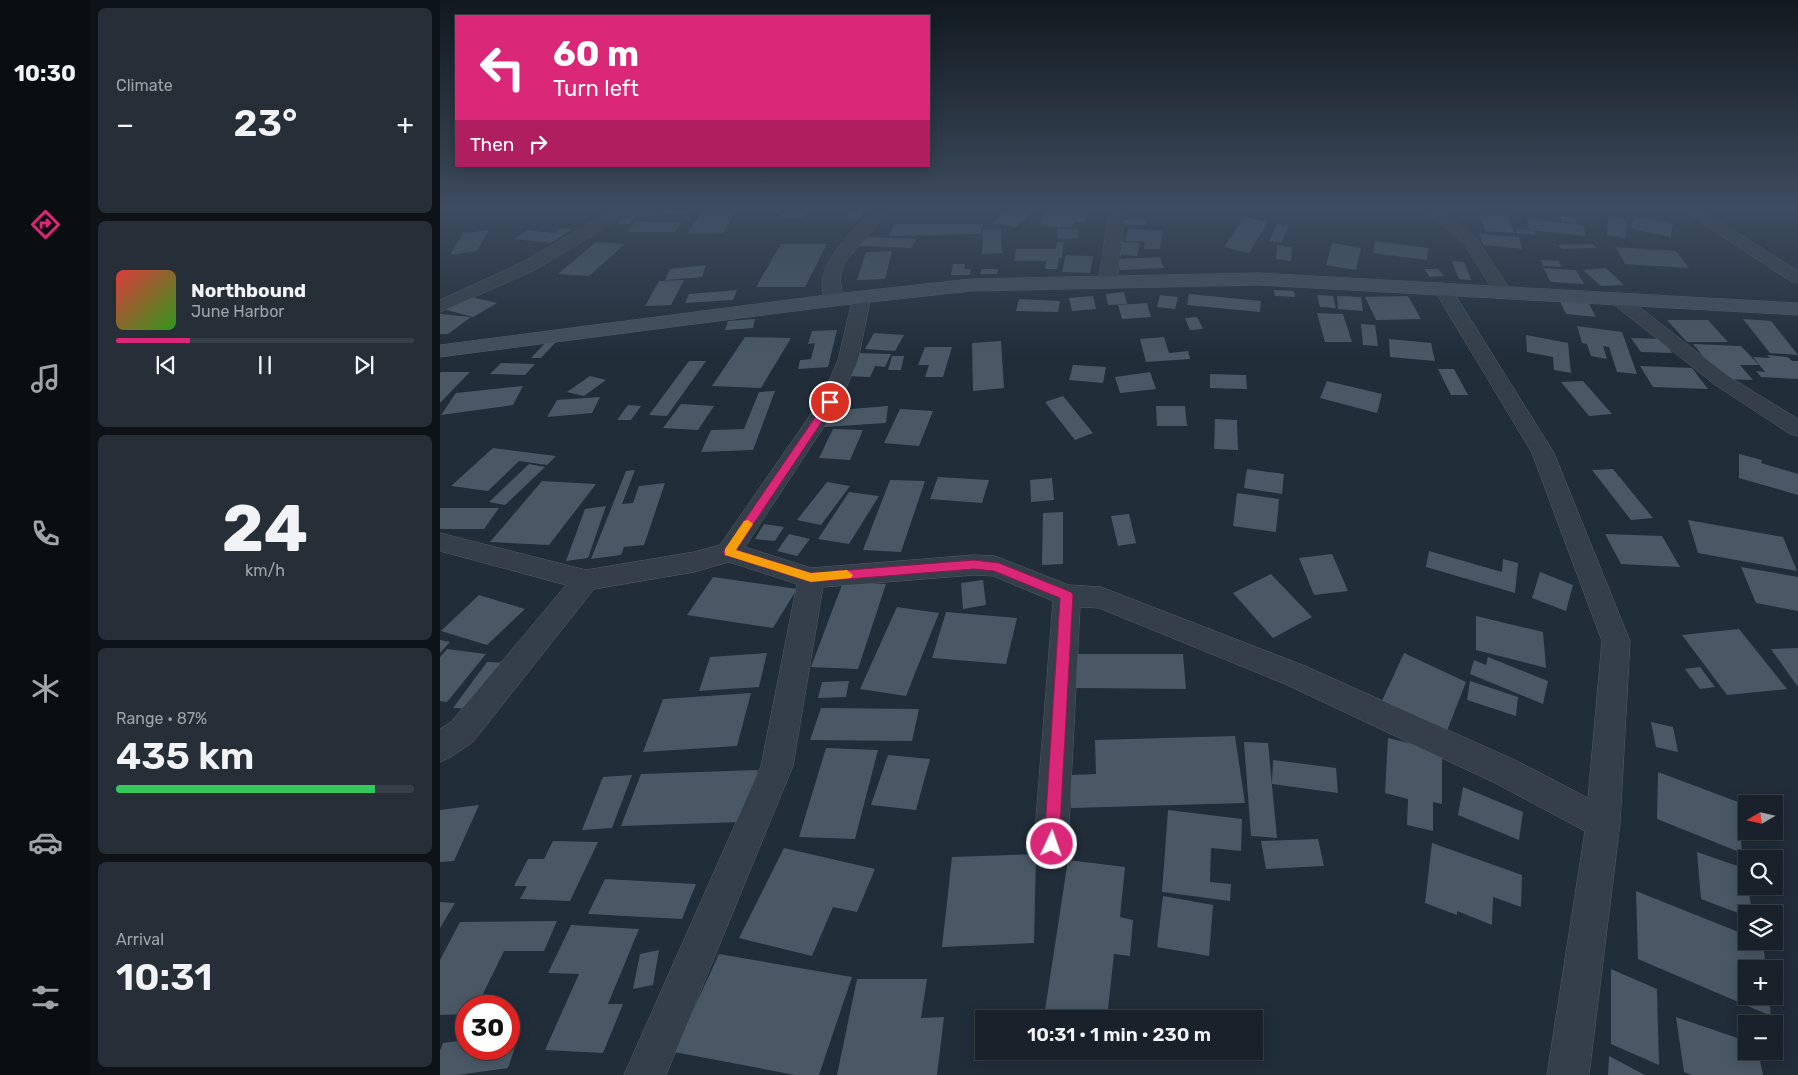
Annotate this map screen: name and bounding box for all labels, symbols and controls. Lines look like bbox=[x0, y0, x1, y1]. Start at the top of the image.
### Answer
text: 60 m bbox=[553, 33, 639, 75]
icon: left bbox=[470, 35, 535, 100]
text: 10:30 bbox=[14, 60, 76, 87]
text: Turn left bbox=[553, 75, 639, 102]
text: Climate bbox=[116, 76, 173, 95]
text: 23° bbox=[233, 100, 297, 146]
text: − bbox=[116, 108, 134, 141]
text: + bbox=[397, 108, 414, 141]
icon: right bbox=[524, 130, 552, 158]
text: Then bbox=[470, 133, 514, 156]
icon: directions bbox=[28, 207, 63, 242]
text: Northbound bbox=[191, 279, 306, 302]
text: June Harbor bbox=[191, 302, 284, 321]
icon: previous bbox=[152, 351, 180, 379]
icon: pause bbox=[251, 351, 279, 379]
icon: next bbox=[350, 351, 378, 379]
icon: music bbox=[28, 361, 63, 396]
pin bbox=[809, 381, 851, 423]
icon: arrive bbox=[816, 388, 844, 416]
text: 24 bbox=[222, 490, 308, 567]
icon: phone bbox=[28, 516, 63, 551]
text: km/h bbox=[245, 561, 285, 580]
icon: climate bbox=[28, 671, 63, 706]
text: Range · 87% bbox=[116, 709, 207, 728]
text: 435 km bbox=[116, 733, 254, 779]
north arrow bbox=[1738, 795, 1782, 840]
map controls bbox=[1738, 795, 1783, 1060]
position arrow bbox=[1025, 817, 1077, 869]
icon: car bbox=[28, 825, 63, 860]
button: search bbox=[1738, 850, 1783, 895]
button: layers bbox=[1738, 905, 1783, 950]
text: Arrival bbox=[116, 930, 164, 949]
text: 10:31 bbox=[116, 954, 212, 1000]
button: + bbox=[1738, 960, 1783, 1005]
icon: filters bbox=[28, 980, 63, 1015]
speed limit sign: 30 bbox=[455, 995, 520, 1060]
button: − bbox=[1738, 1015, 1783, 1060]
text: 10:31 · 1 min · 230 m bbox=[1027, 1023, 1211, 1046]

